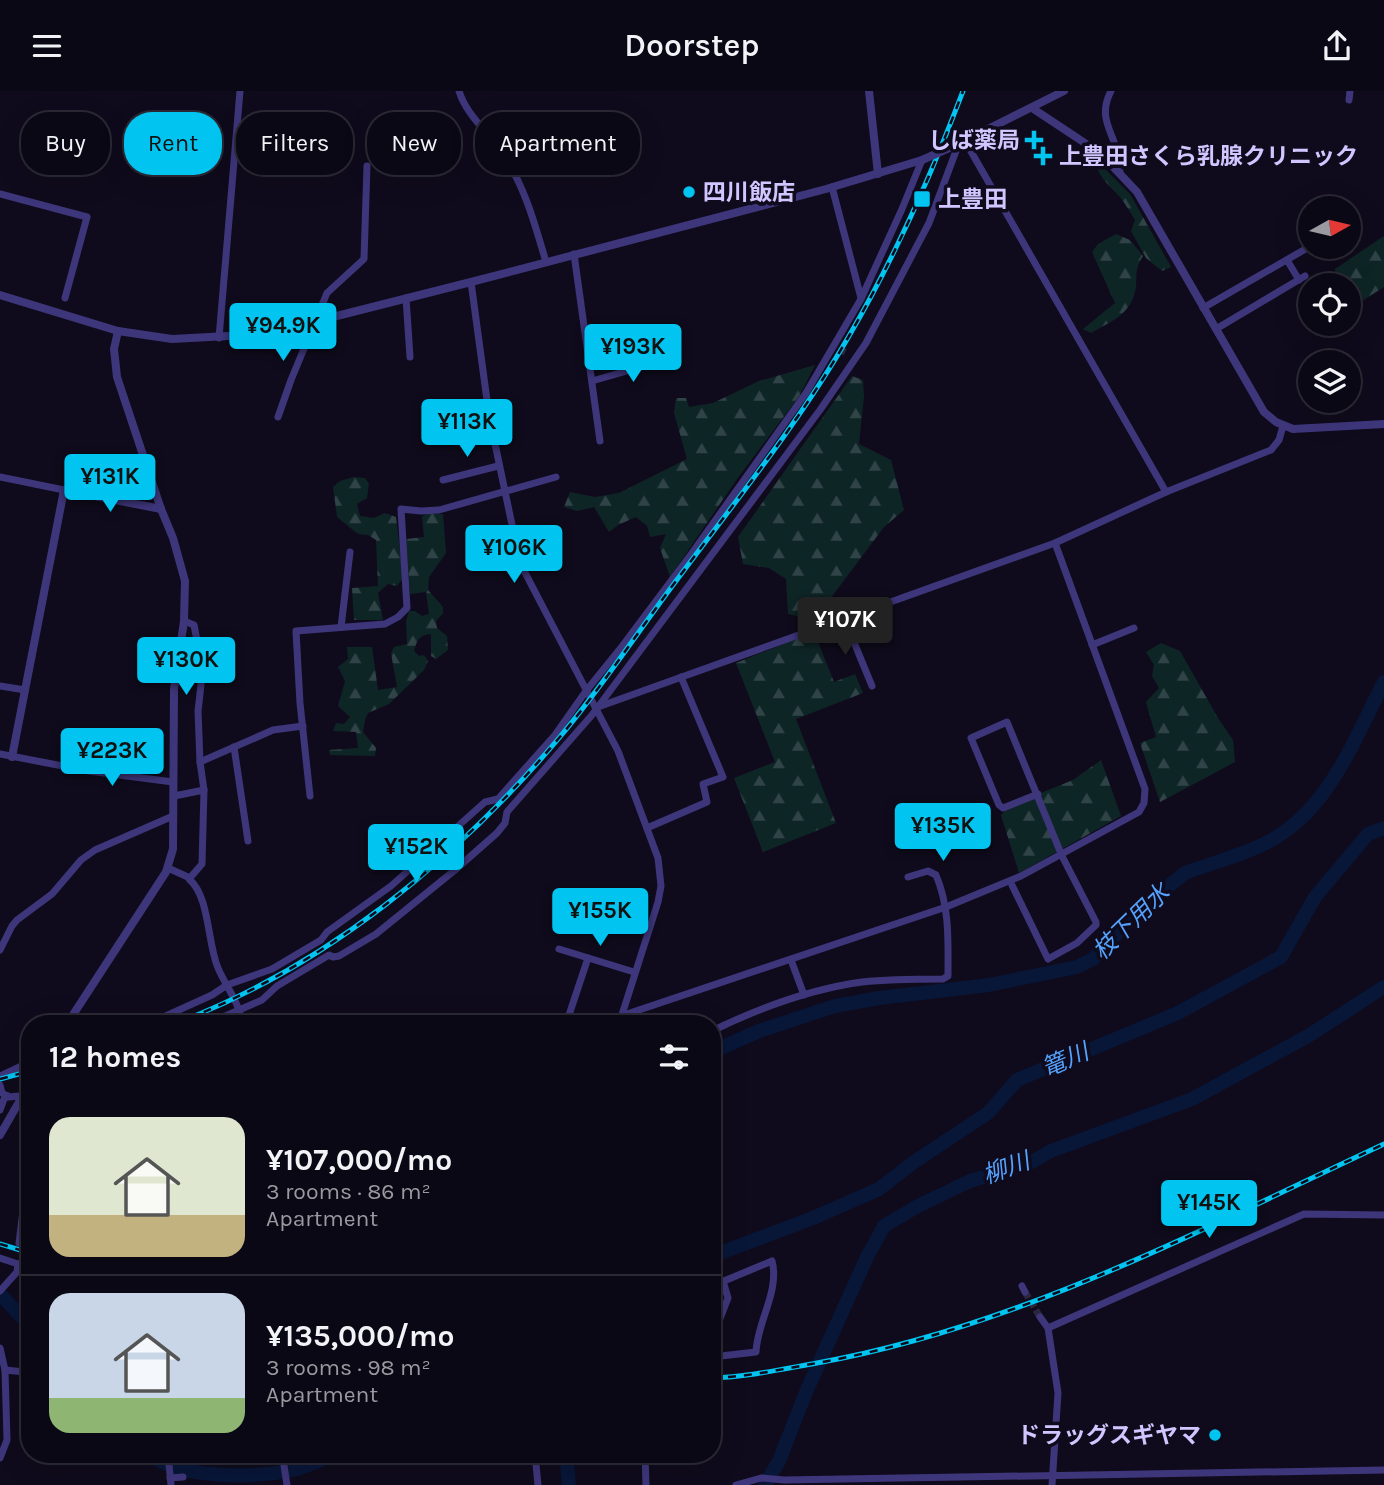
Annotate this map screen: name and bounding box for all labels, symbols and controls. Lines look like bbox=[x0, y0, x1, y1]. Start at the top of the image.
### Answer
icon: menu bbox=[28, 27, 66, 65]
text: Doorstep bbox=[624, 27, 760, 64]
icon: share bbox=[1318, 27, 1356, 65]
chip: Buy bbox=[21, 112, 110, 175]
chip: Rent bbox=[124, 112, 222, 175]
chip: Filters bbox=[236, 112, 353, 175]
chip: New bbox=[367, 112, 461, 175]
chip: Apartment bbox=[475, 112, 640, 175]
place label: しば薬局 bbox=[928, 127, 1020, 154]
marker: しば薬局 bbox=[1026, 132, 1042, 148]
place label: 上豊田さくら乳腺クリニック bbox=[1059, 143, 1358, 170]
marker: 上豊田さくら乳腺クリニック bbox=[1033, 146, 1053, 166]
place label: 四川飯店 bbox=[703, 179, 795, 206]
marker: 四川飯店 bbox=[681, 184, 697, 200]
place label: 上豊田 bbox=[938, 186, 1007, 213]
marker: 上豊田 bbox=[912, 189, 932, 209]
north arrow bbox=[1298, 196, 1362, 259]
map controls bbox=[1298, 196, 1361, 413]
button: locate bbox=[1298, 273, 1361, 336]
pin: ¥94.9K bbox=[226, 303, 340, 363]
text: ¥94.9K bbox=[245, 312, 321, 339]
pin: ¥193K bbox=[584, 324, 682, 384]
text: ¥193K bbox=[600, 333, 666, 360]
button: layers bbox=[1298, 350, 1361, 413]
pin: ¥113K bbox=[418, 399, 516, 459]
text: ¥113K bbox=[437, 408, 497, 435]
pin: ¥131K bbox=[61, 455, 159, 514]
text: ¥131K bbox=[80, 463, 140, 490]
pin: ¥106K bbox=[465, 525, 563, 585]
text: ¥106K bbox=[481, 534, 547, 561]
pin: ¥107K bbox=[796, 597, 894, 657]
text: ¥107K bbox=[814, 606, 876, 633]
pin: ¥130K bbox=[137, 637, 235, 697]
text: ¥130K bbox=[153, 646, 219, 673]
pin: ¥223K bbox=[63, 729, 161, 788]
text: ¥223K bbox=[77, 737, 147, 764]
pin: ¥135K bbox=[894, 803, 992, 863]
text: ¥135K bbox=[911, 812, 975, 839]
pin: ¥152K bbox=[367, 825, 465, 884]
text: ¥152K bbox=[384, 833, 448, 860]
water label: 枝下用水 bbox=[1087, 877, 1177, 965]
pin: ¥155K bbox=[551, 889, 649, 948]
text: ¥155K bbox=[568, 897, 632, 924]
water label: 篭川 bbox=[1037, 1037, 1095, 1082]
icon: filters bbox=[655, 1038, 693, 1076]
text: 12 homes bbox=[49, 1039, 181, 1075]
text: ¥107,000/mo bbox=[266, 1142, 452, 1178]
icon: home bbox=[105, 1145, 189, 1229]
water label: 柳川 bbox=[979, 1146, 1036, 1189]
text: 3 rooms · 86 m² bbox=[266, 1178, 431, 1205]
pin: ¥145K bbox=[1160, 1181, 1258, 1240]
text: ¥145K bbox=[1177, 1189, 1241, 1216]
text: Apartment bbox=[266, 1205, 378, 1232]
text: ¥135,000/mo bbox=[266, 1318, 455, 1354]
icon: home bbox=[105, 1321, 189, 1405]
text: 3 rooms · 98 m² bbox=[266, 1354, 431, 1381]
text: Apartment bbox=[266, 1381, 378, 1408]
place label: ドラッグスギヤマ bbox=[1017, 1422, 1201, 1449]
marker: ドラッグスギヤマ bbox=[1207, 1427, 1223, 1443]

